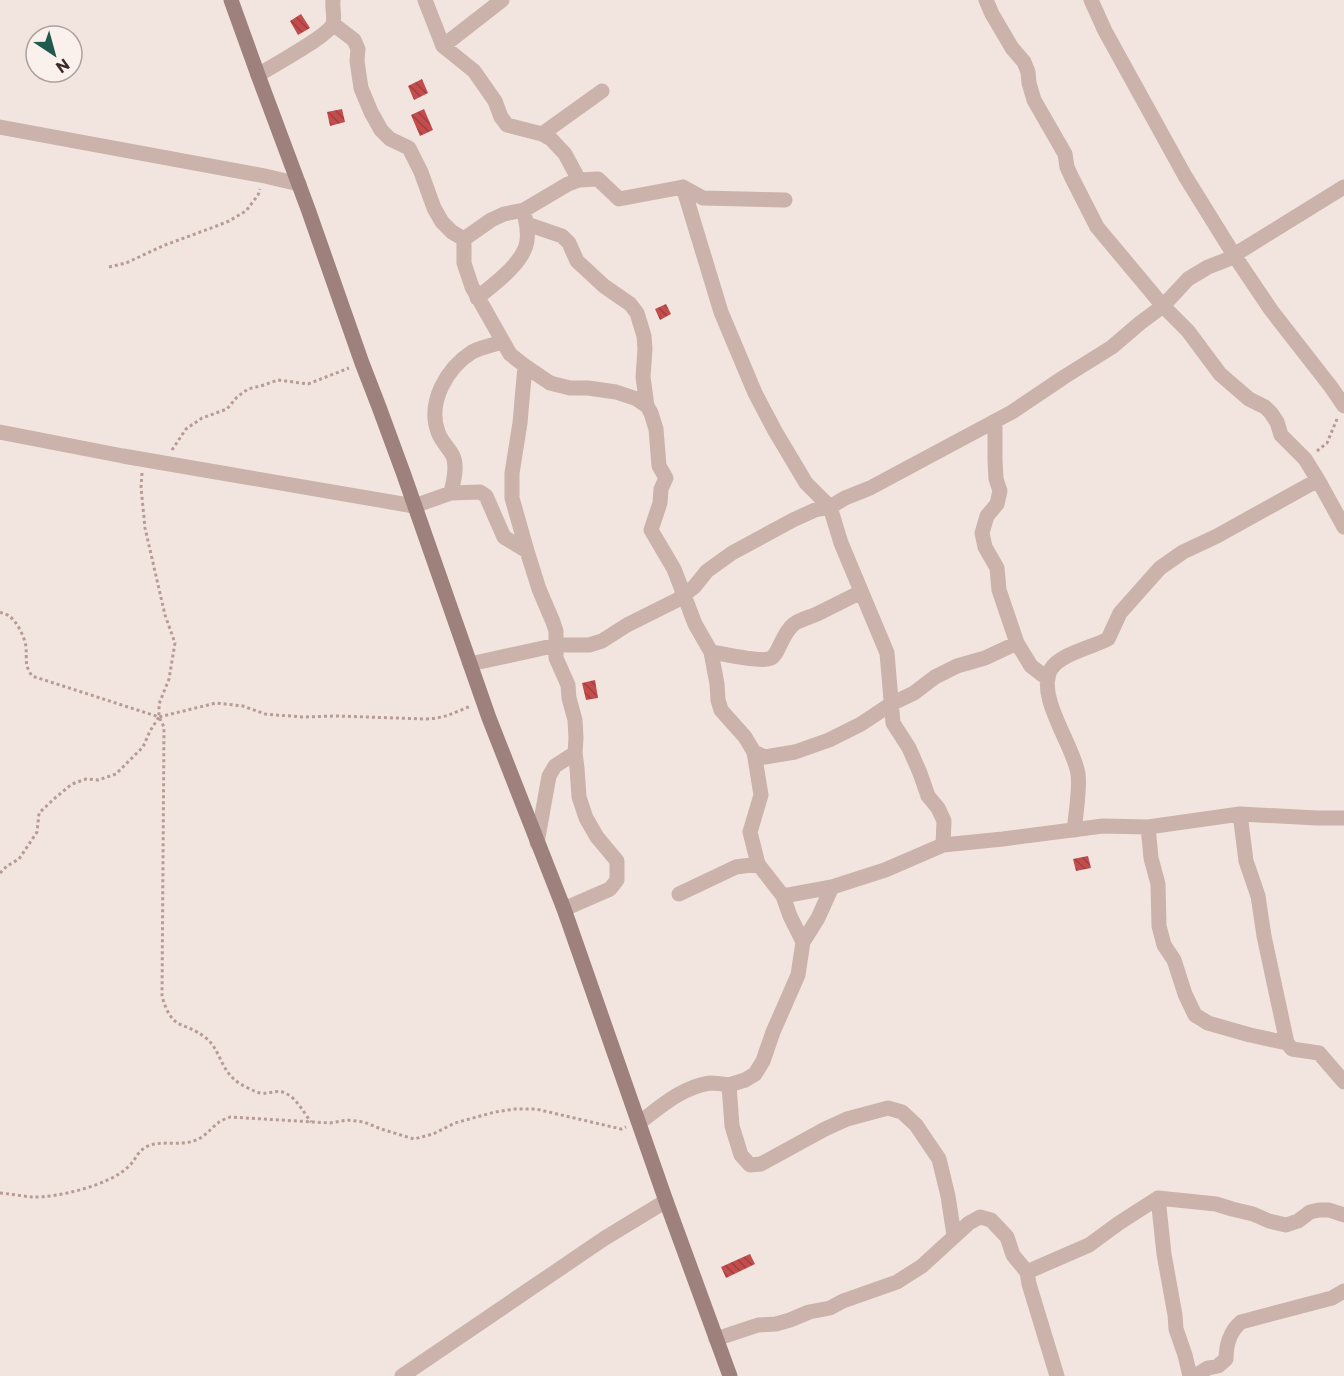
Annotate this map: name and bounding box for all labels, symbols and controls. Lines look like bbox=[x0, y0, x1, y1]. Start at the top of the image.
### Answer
north arrow bbox=[24, 24, 84, 84]
text: N bbox=[53, 55, 74, 78]

